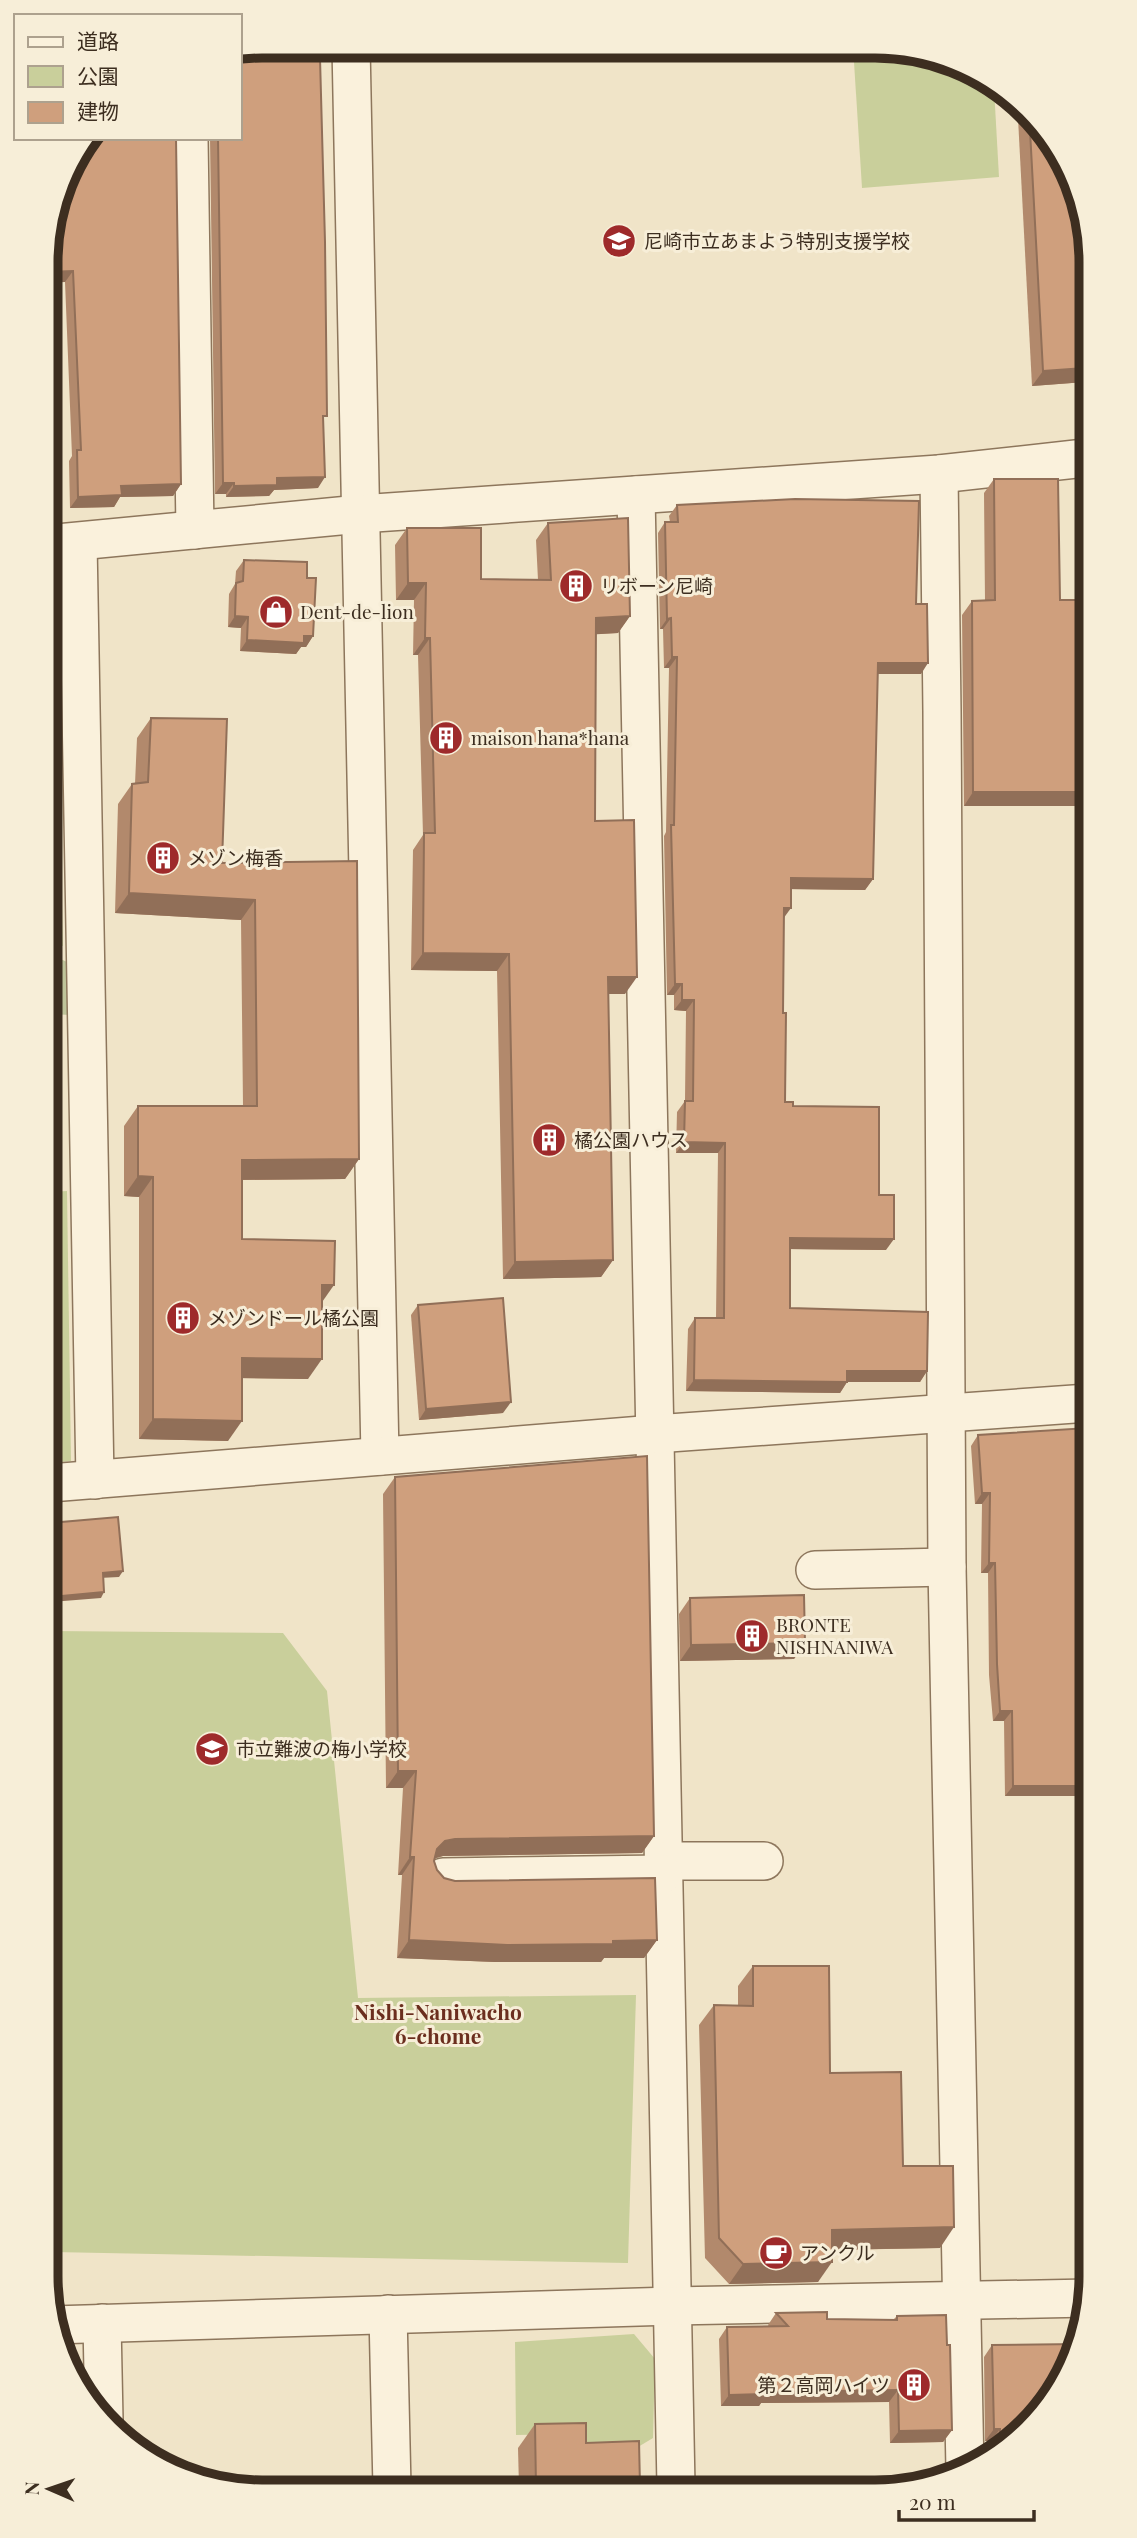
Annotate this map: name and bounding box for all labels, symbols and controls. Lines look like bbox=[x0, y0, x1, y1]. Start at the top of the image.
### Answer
legend bbox=[14, 14, 242, 140]
text: 道路 bbox=[77, 26, 119, 54]
text: 公園 bbox=[77, 61, 119, 89]
text: 建物 bbox=[77, 96, 119, 124]
school or university icon: 尼崎市立あまよう特別支援学校 bbox=[600, 222, 638, 260]
place label: 尼崎市立あまよう特別支援学校 bbox=[644, 227, 910, 253]
building icon: リボーン尼崎 bbox=[557, 567, 595, 605]
place label: リボーン尼崎 bbox=[600, 572, 713, 598]
shop icon: Dent-de-lion bbox=[257, 593, 295, 631]
place label: Dent-de-lion bbox=[300, 598, 414, 624]
building icon: maison hana*hana bbox=[427, 719, 465, 757]
place label: maison hana*hana bbox=[471, 724, 630, 750]
building icon: メゾン梅香 bbox=[144, 839, 182, 877]
place label: メゾン梅香 bbox=[188, 844, 283, 870]
building icon: 橘公園ハウス bbox=[530, 1121, 568, 1159]
place label: 橘公園ハウス bbox=[574, 1126, 688, 1152]
building icon: メゾンドール橘公園 bbox=[164, 1299, 202, 1337]
place label: メゾンドール橘公園 bbox=[208, 1304, 379, 1330]
place label: BRONTE NISHNANIWA bbox=[776, 1611, 894, 1659]
building icon: BRONTE NISHNANIWA bbox=[733, 1617, 771, 1655]
school or university icon: 市立難波の梅小学校 bbox=[193, 1730, 231, 1768]
place label: 市立難波の梅小学校 bbox=[236, 1735, 407, 1761]
district label: Nishi-Naniwacho 6-chome bbox=[354, 1997, 522, 2049]
cafe icon: アンクル bbox=[757, 2234, 795, 2272]
place label: アンクル bbox=[800, 2239, 875, 2265]
building icon: 第２高岡ハイツ bbox=[895, 2366, 933, 2404]
place label: 第２高岡ハイツ bbox=[757, 2371, 890, 2397]
north arrow bbox=[14, 2454, 84, 2524]
scale bar bbox=[899, 2478, 1034, 2522]
text: N bbox=[18, 2481, 44, 2496]
text: 20 m bbox=[909, 2487, 956, 2515]

